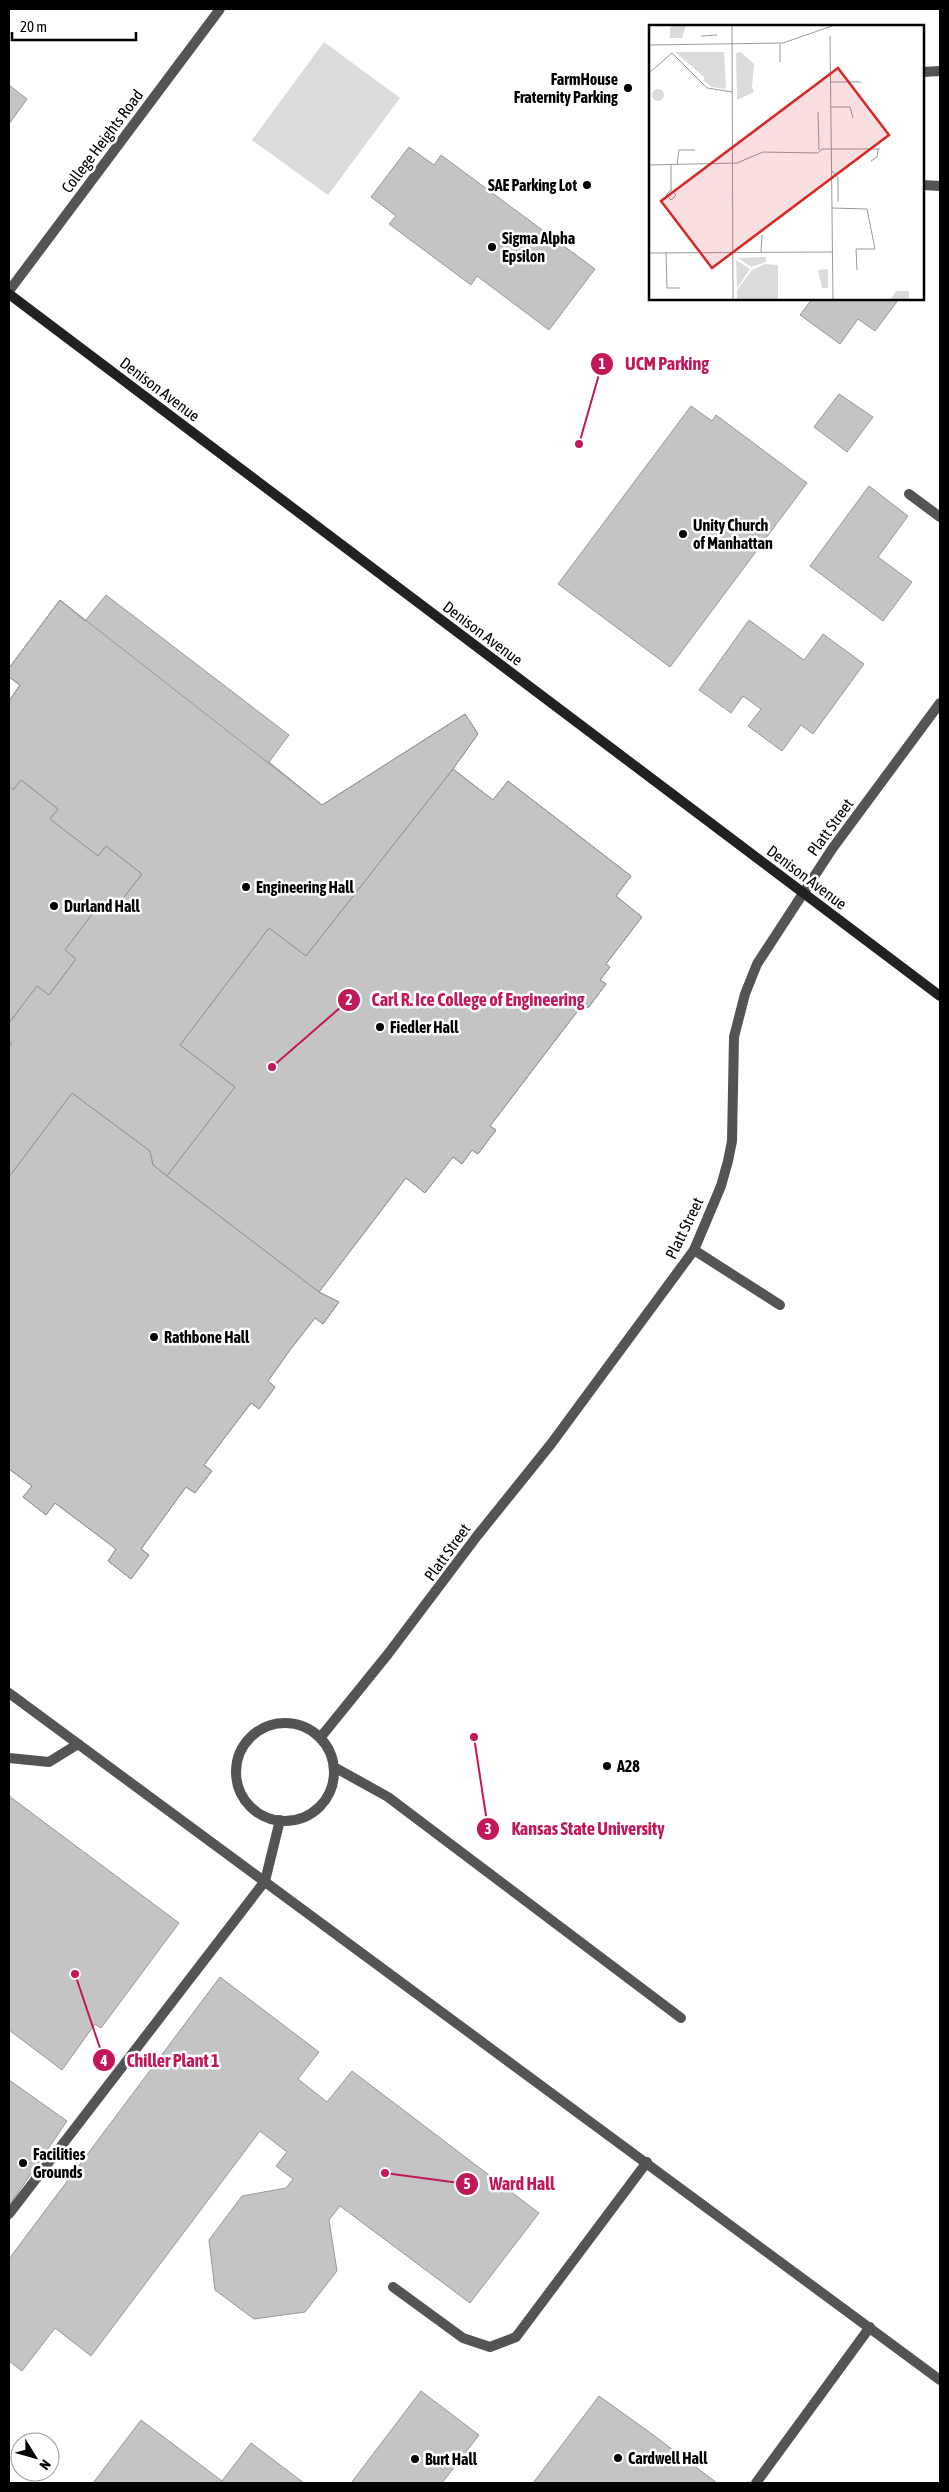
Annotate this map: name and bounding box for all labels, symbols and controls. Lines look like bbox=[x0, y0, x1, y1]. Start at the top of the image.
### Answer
scale bar bbox=[12, 10, 136, 42]
text: 20 m bbox=[20, 18, 47, 35]
inset map bbox=[649, 25, 924, 300]
place label: FarmHouse Fraternity Parking bbox=[514, 70, 618, 106]
marker: FarmHouse Fraternity Parking bbox=[622, 82, 634, 94]
street label: College Heights Road bbox=[57, 86, 147, 197]
place label: SAE Parking Lot bbox=[488, 176, 577, 194]
marker: SAE Parking Lot bbox=[581, 179, 593, 191]
place label: Sigma Alpha Epsilon bbox=[502, 229, 575, 265]
marker: Sigma Alpha Epsilon bbox=[486, 241, 498, 253]
callout: UCM Parking bbox=[590, 347, 719, 380]
street label: Denison Avenue bbox=[117, 353, 203, 425]
text: UCM Parking bbox=[625, 353, 709, 374]
text: 1 bbox=[598, 355, 606, 372]
place label: Unity Church of Manhattan bbox=[693, 516, 773, 552]
marker: Unity Church of Manhattan bbox=[677, 528, 689, 540]
street label: Denison Avenue bbox=[440, 597, 526, 669]
street label: Platt Street bbox=[803, 795, 857, 859]
street label: Denison Avenue bbox=[764, 841, 850, 913]
place label: Engineering Hall bbox=[256, 878, 355, 896]
marker: Engineering Hall bbox=[240, 881, 252, 893]
place label: Durland Hall bbox=[64, 897, 141, 915]
marker: Durland Hall bbox=[48, 900, 60, 912]
callout: Carl R. Ice College of Engineering bbox=[337, 984, 595, 1017]
text: Carl R. Ice College of Engineering bbox=[372, 989, 585, 1010]
text: 2 bbox=[345, 991, 353, 1008]
place label: Fiedler Hall bbox=[390, 1018, 459, 1036]
marker: Fiedler Hall bbox=[374, 1021, 386, 1033]
street label: Platt Street bbox=[661, 1194, 707, 1262]
place label: Rathbone Hall bbox=[164, 1328, 250, 1346]
marker: Rathbone Hall bbox=[148, 1331, 160, 1343]
street label: Platt Street bbox=[420, 1520, 474, 1584]
place label: A28 bbox=[616, 1757, 640, 1775]
marker: A28 bbox=[601, 1760, 613, 1772]
callout: Kansas State University bbox=[476, 1812, 674, 1845]
text: Kansas State University bbox=[511, 1818, 665, 1839]
text: 3 bbox=[484, 1820, 492, 1837]
callout: Chiller Plant 1 bbox=[91, 2044, 230, 2077]
text: Chiller Plant 1 bbox=[126, 2050, 220, 2071]
text: 4 bbox=[99, 2052, 108, 2069]
place label: Facilities Grounds bbox=[33, 2145, 86, 2181]
marker: Facilities Grounds bbox=[17, 2157, 29, 2169]
callout: Ward Hall bbox=[454, 2168, 565, 2201]
text: Ward Hall bbox=[488, 2173, 555, 2194]
text: 5 bbox=[463, 2175, 471, 2192]
north arrow bbox=[10, 2432, 60, 2482]
place label: Cardwell Hall bbox=[628, 2449, 708, 2467]
place label: Burt Hall bbox=[425, 2450, 478, 2468]
marker: Cardwell Hall bbox=[612, 2452, 624, 2464]
marker: Burt Hall bbox=[409, 2453, 421, 2465]
text: N bbox=[37, 2457, 54, 2473]

